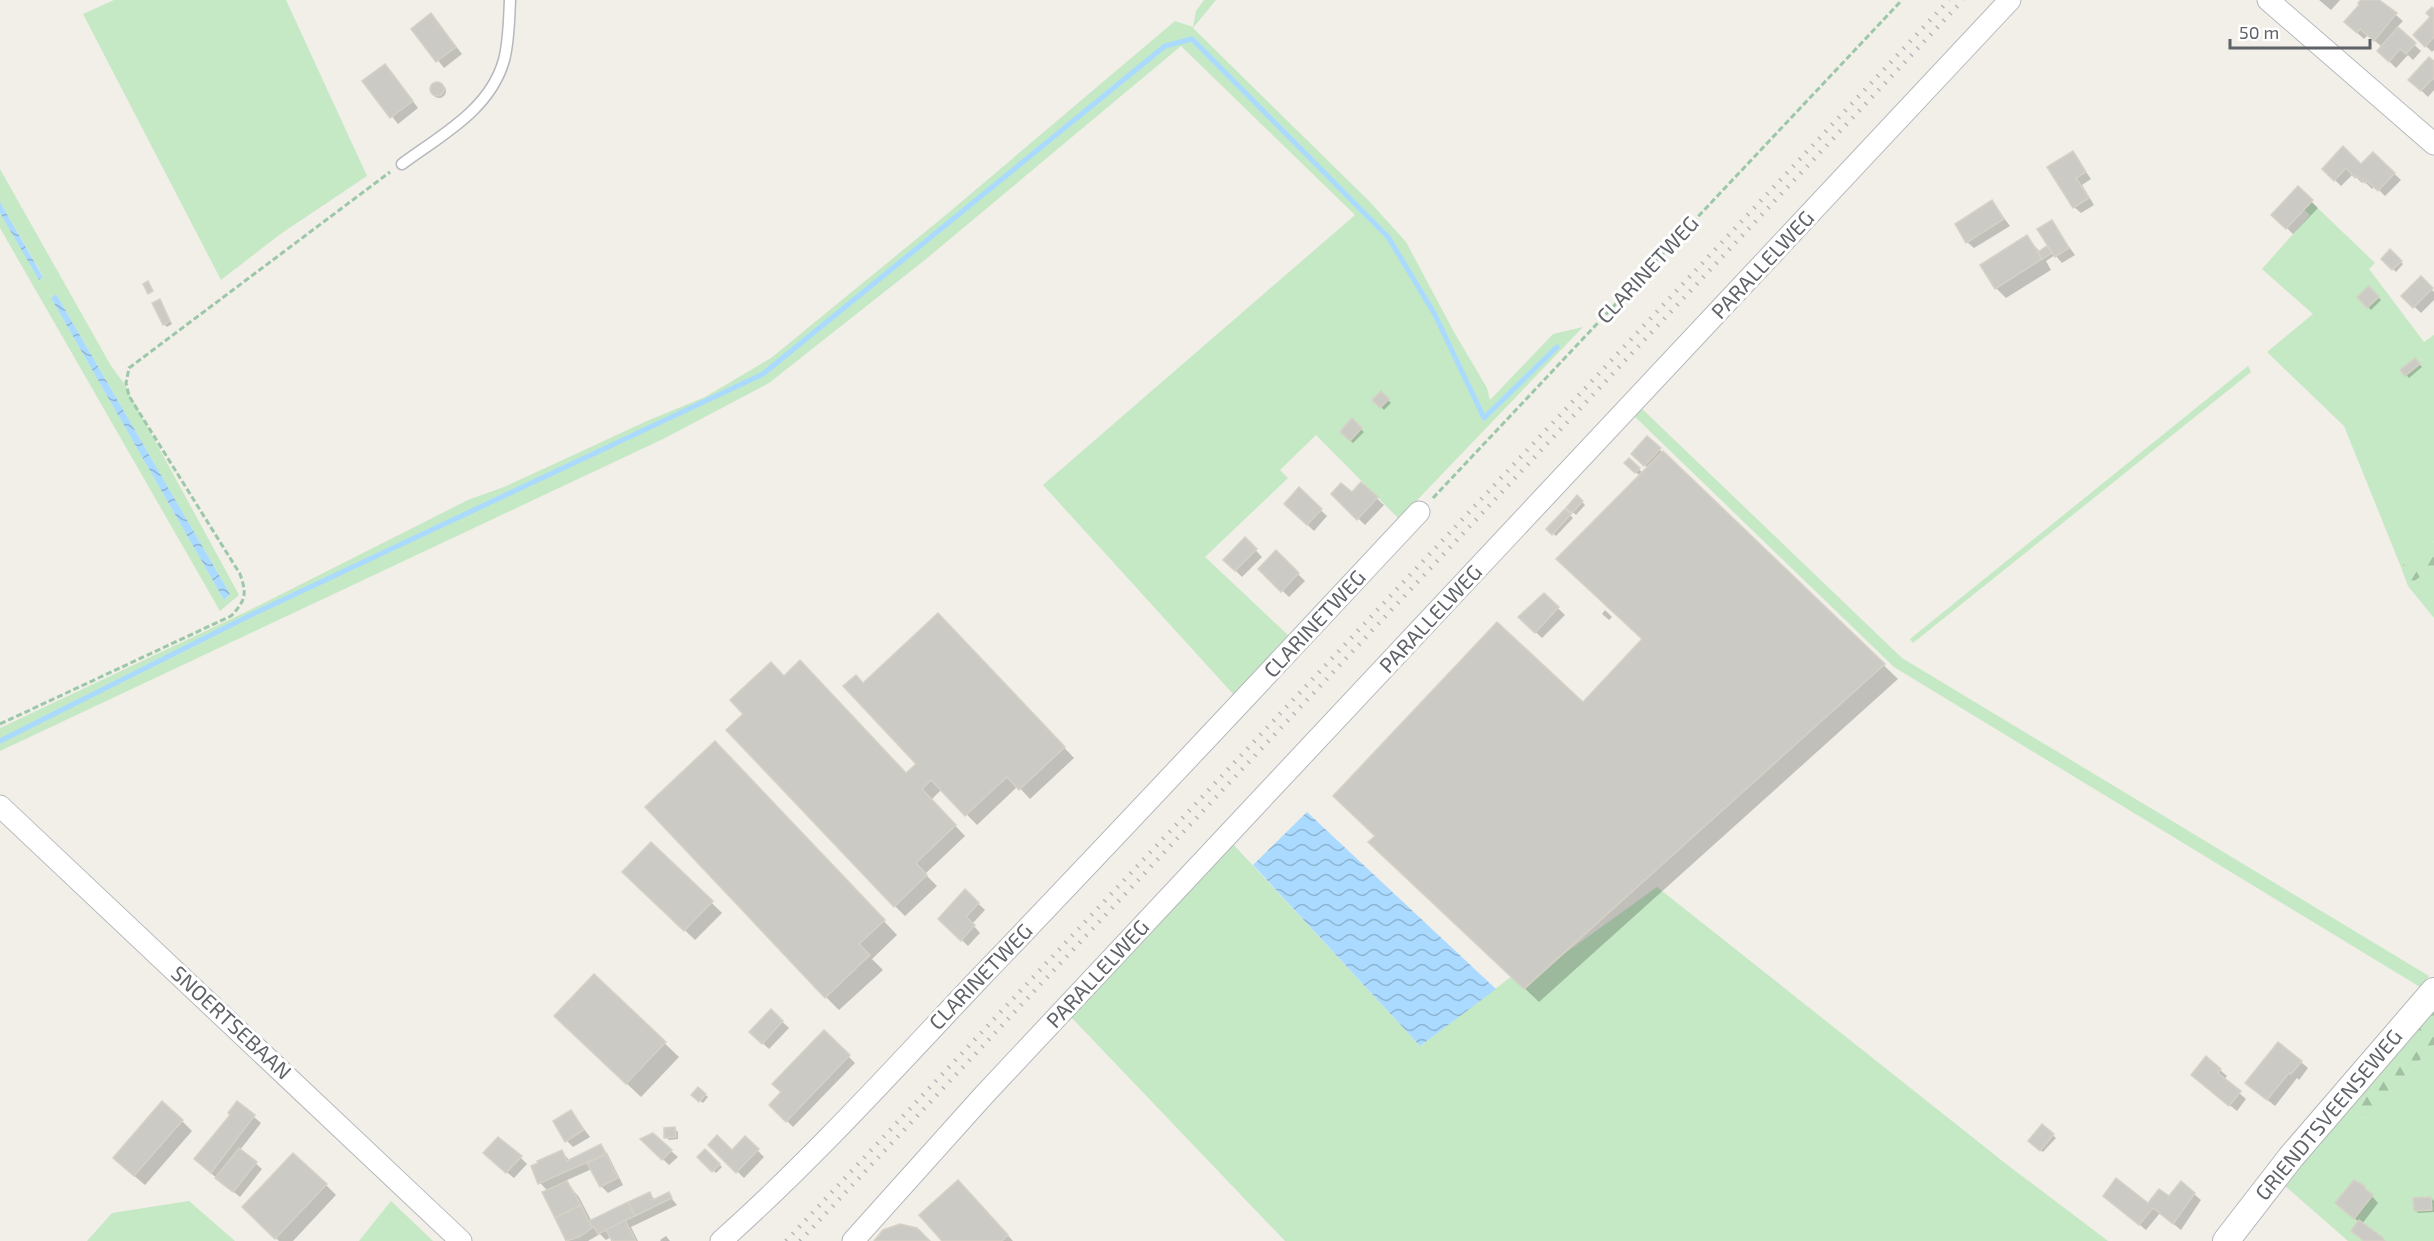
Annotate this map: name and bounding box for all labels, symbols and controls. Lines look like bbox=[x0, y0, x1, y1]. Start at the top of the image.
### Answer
scale bar bbox=[2230, 12, 2370, 50]
text: 50 m bbox=[2239, 21, 2279, 43]
street label: PARALLELWEG bbox=[1705, 205, 1818, 323]
street label: CLARINETWEG bbox=[1591, 210, 1703, 328]
street label: PARALLELWEG bbox=[1373, 559, 1486, 677]
street label: CLARINETWEG bbox=[1258, 564, 1370, 682]
street label: PARALLELWEG bbox=[1040, 914, 1153, 1032]
street label: CLARINETWEG bbox=[923, 918, 1037, 1034]
street label: SNOERTSEBAAN bbox=[167, 960, 297, 1084]
street label: GRIENDTSVEENSEWEG bbox=[2249, 1024, 2407, 1205]

